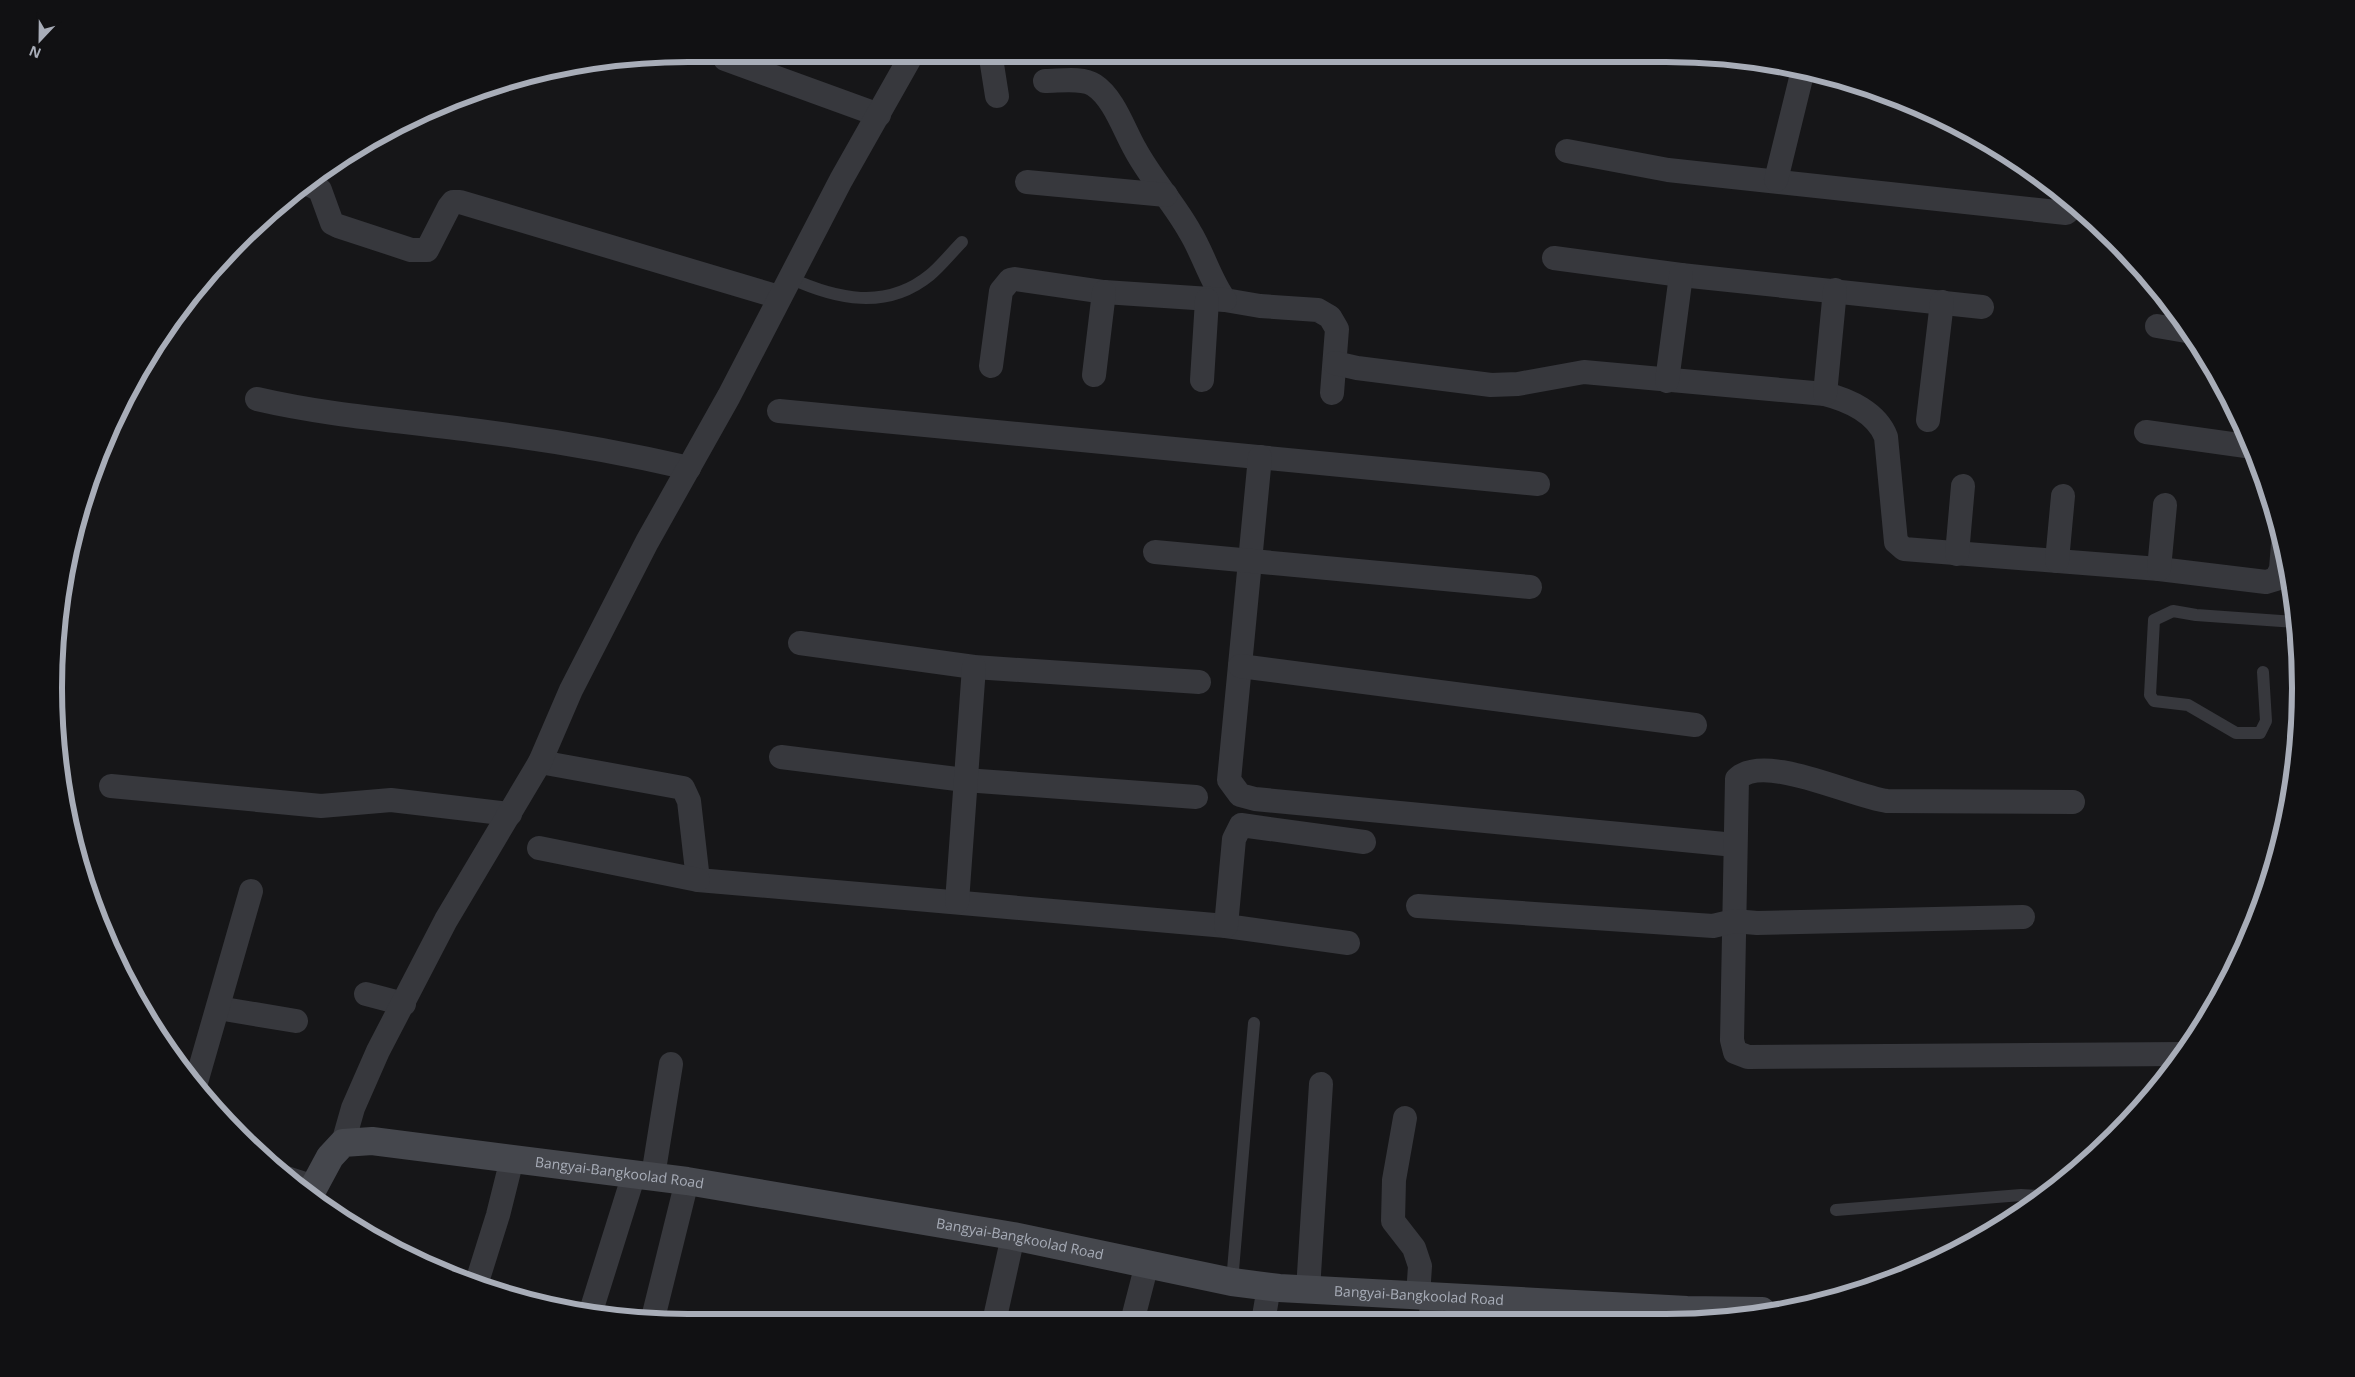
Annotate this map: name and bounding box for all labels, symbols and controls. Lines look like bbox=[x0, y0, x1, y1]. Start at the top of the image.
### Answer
north arrow bbox=[15, 15, 65, 65]
text: N bbox=[26, 42, 44, 63]
street label: Bangyai-Bangkoolad Road bbox=[534, 1152, 705, 1193]
street label: Bangyai-Bangkoolad Road bbox=[935, 1213, 1106, 1264]
street label: Bangyai-Bangkoolad Road bbox=[1334, 1281, 1504, 1309]

